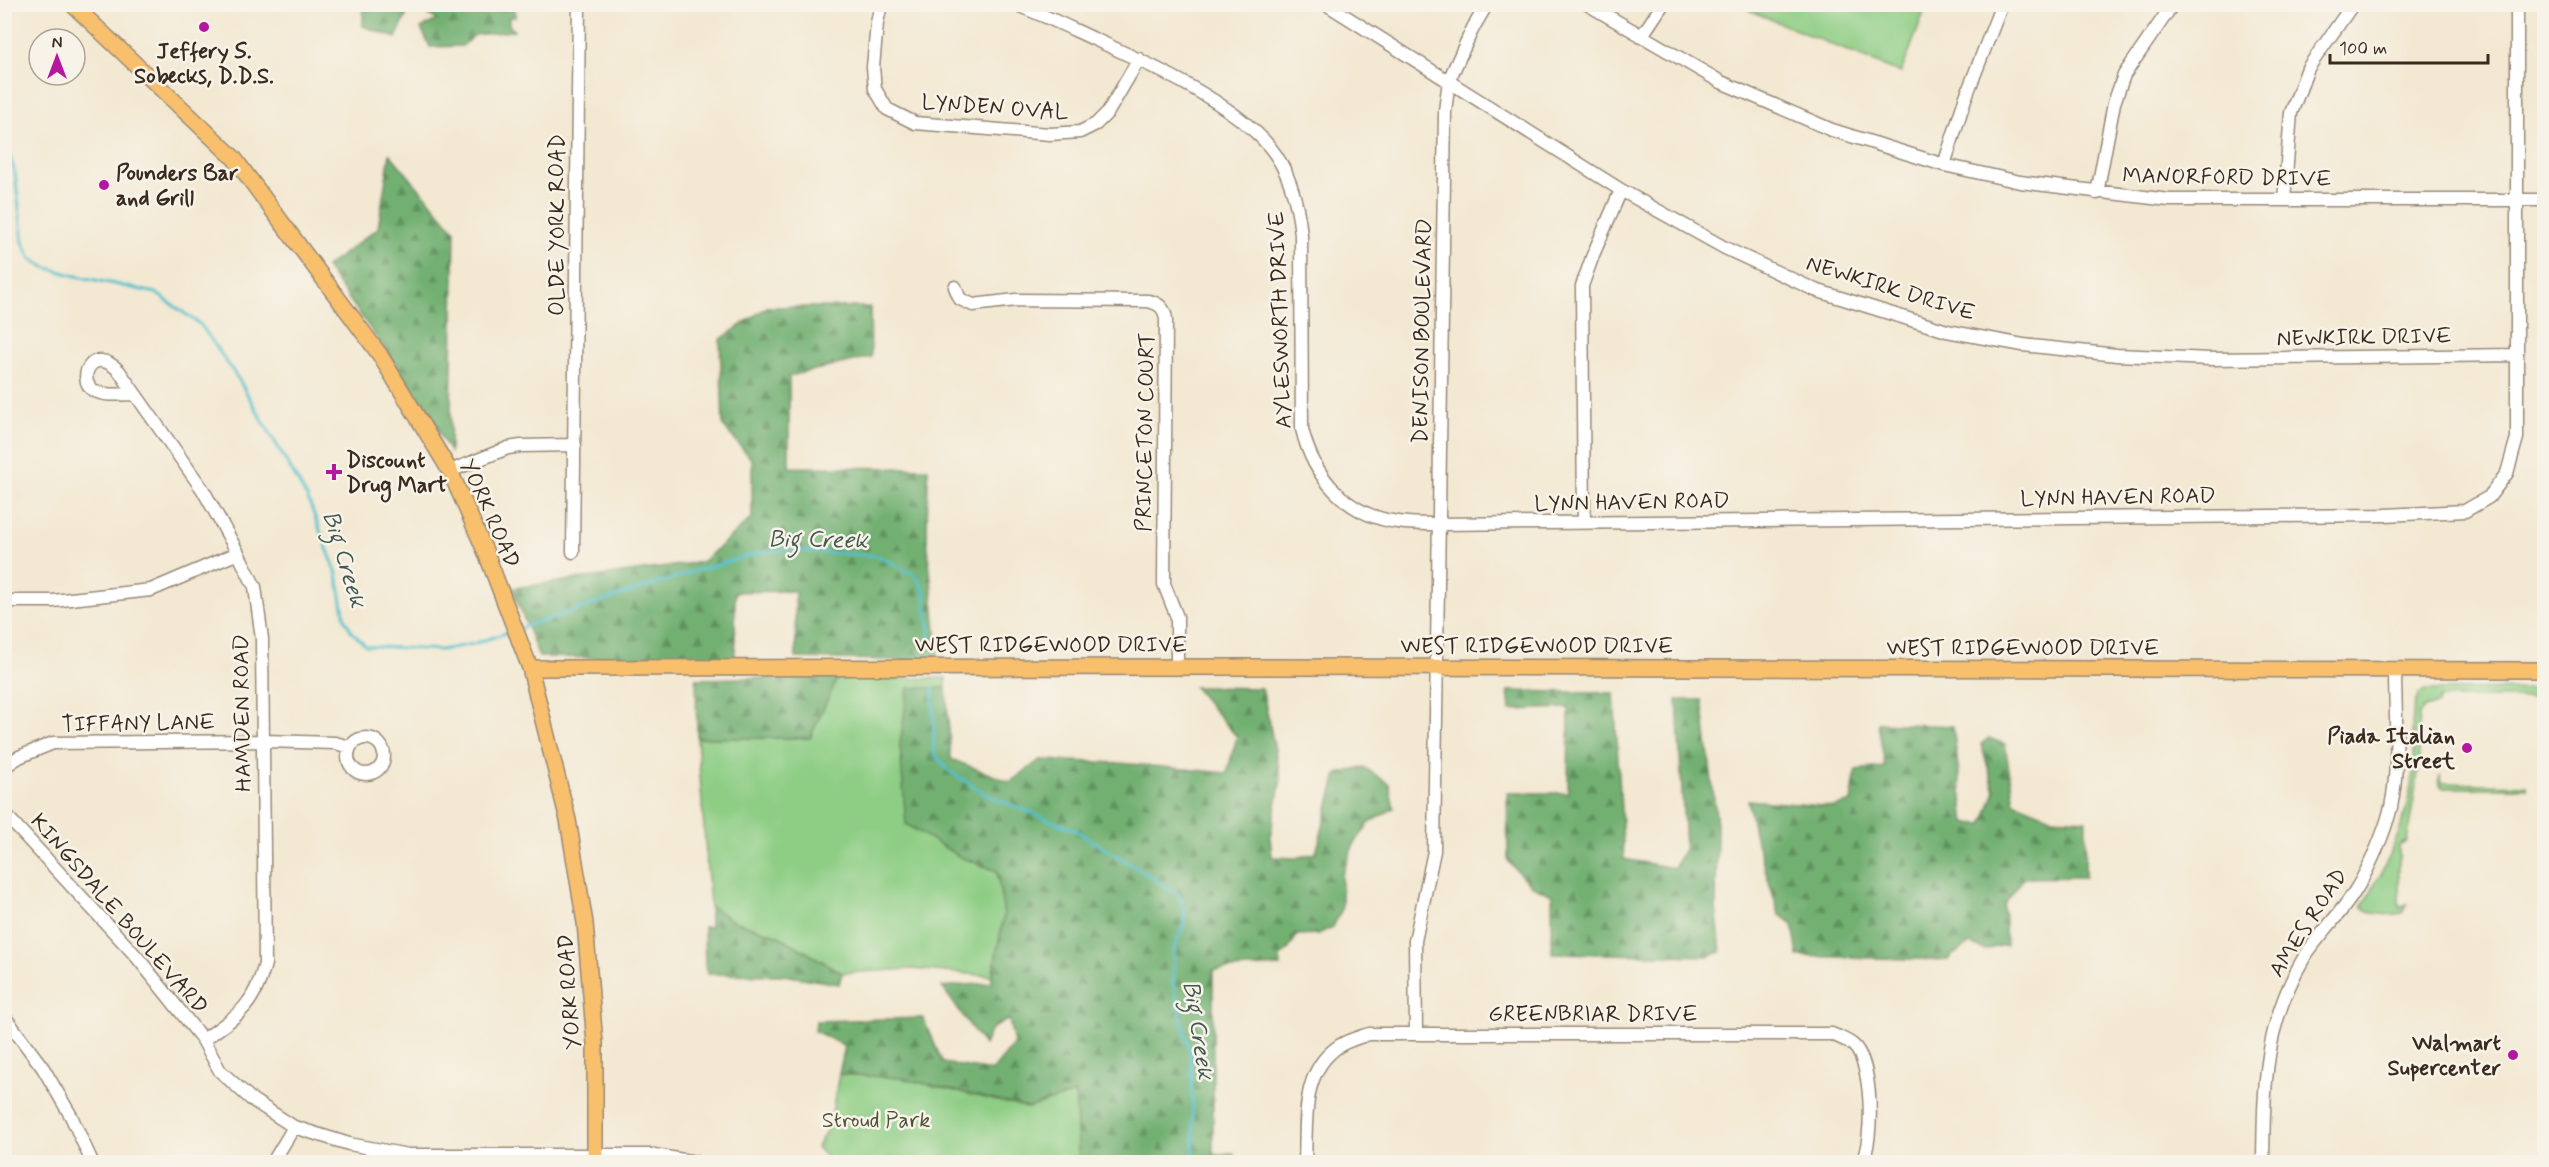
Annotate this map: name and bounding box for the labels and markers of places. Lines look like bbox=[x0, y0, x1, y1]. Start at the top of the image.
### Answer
marker: Jeffery S. Sobecks, D.D.S. bbox=[197, 20, 211, 34]
place label: Jeffery S. Sobecks, D.D.S. bbox=[134, 38, 274, 91]
place label: Pounders Bar and Grill bbox=[116, 160, 239, 213]
marker: Pounders Bar and Grill bbox=[97, 178, 111, 192]
place label: Discount Drug Mart bbox=[346, 447, 448, 503]
marker: Discount Drug Mart bbox=[327, 465, 341, 479]
place label: Piada Italian Street bbox=[2327, 723, 2456, 776]
marker: Piada Italian Street bbox=[2460, 741, 2474, 755]
place label: Walmart Supercenter bbox=[2388, 1030, 2502, 1083]
marker: Walmart Supercenter bbox=[2506, 1048, 2520, 1062]

